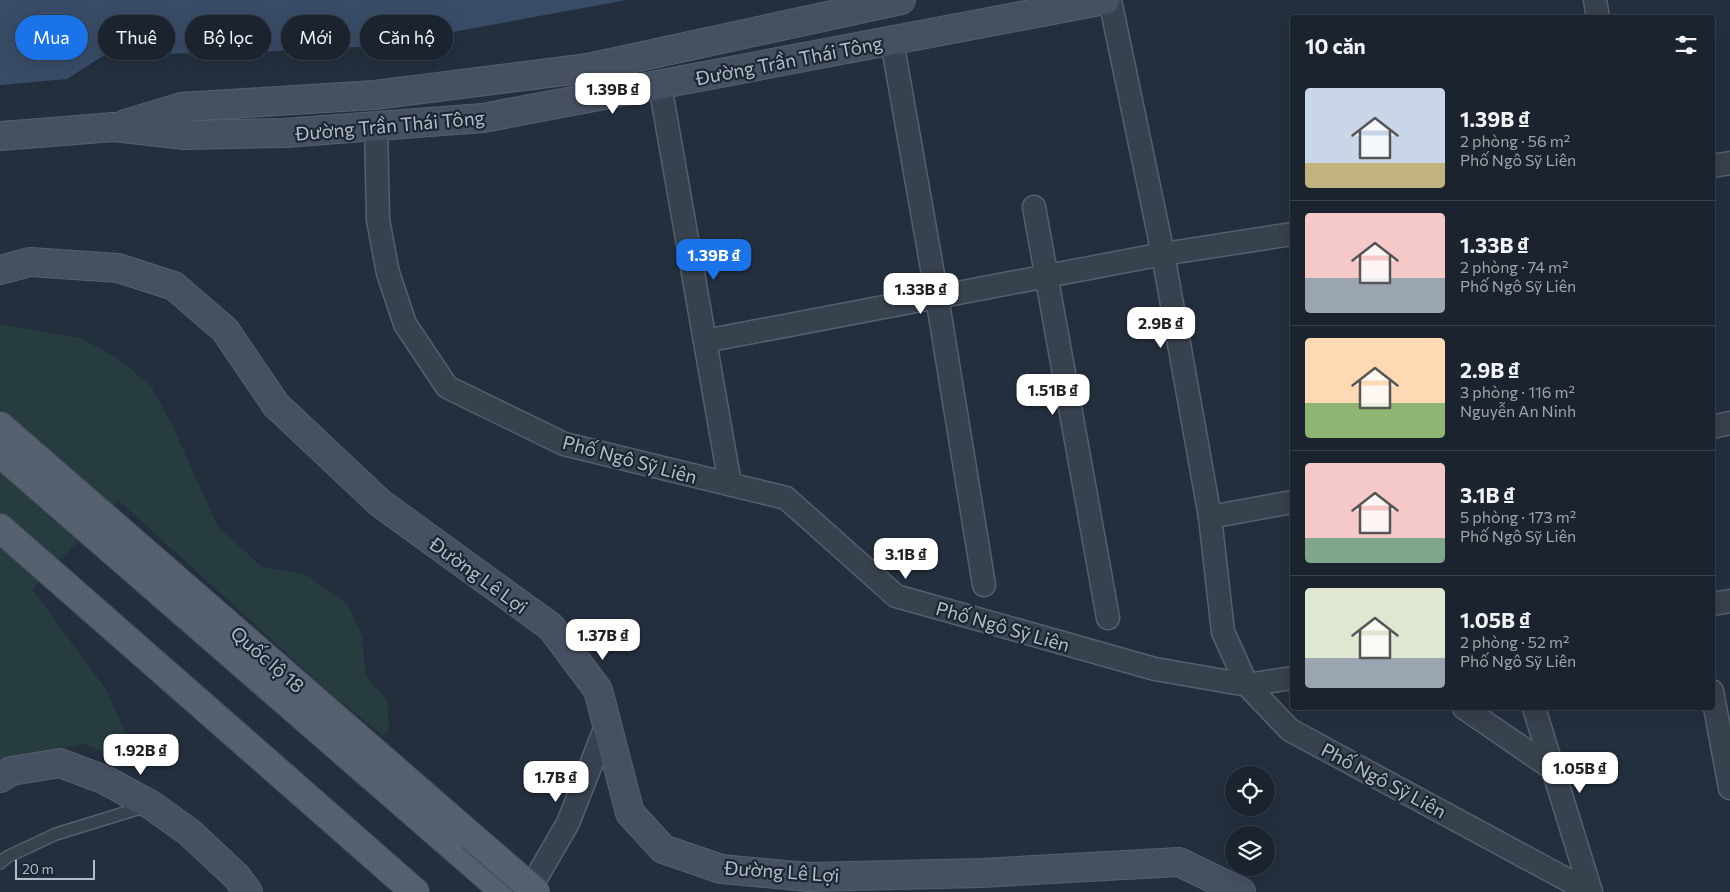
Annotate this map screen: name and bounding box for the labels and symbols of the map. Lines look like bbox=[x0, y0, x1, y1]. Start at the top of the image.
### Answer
street label: Đường Trần Thái Tông bbox=[693, 31, 884, 90]
pin: 1.39B ₫ bbox=[567, 72, 659, 115]
street label: Đường Trần Thái Tông bbox=[293, 105, 486, 145]
pin: 1.39B ₫ bbox=[668, 238, 760, 281]
pin: 1.33B ₫ bbox=[875, 272, 967, 315]
pin: 2.9B ₫ bbox=[1120, 306, 1202, 349]
pin: 1.51B ₫ bbox=[1007, 374, 1099, 416]
street label: Phố Ngô Sỹ Liên bbox=[560, 430, 700, 488]
street label: Đường Lê Lợi bbox=[425, 531, 532, 618]
pin: 3.1B ₫ bbox=[865, 538, 947, 580]
street label: Phố Ngô Sỹ Liên bbox=[933, 596, 1073, 656]
pin: 1.37B ₫ bbox=[557, 618, 649, 661]
street label: Quốc lộ 18 bbox=[226, 621, 310, 697]
pin: 1.92B ₫ bbox=[95, 734, 187, 776]
street label: Phố Ngô Sỹ Liên bbox=[1318, 737, 1450, 823]
pin: 1.05B ₫ bbox=[1534, 752, 1626, 794]
pin: 1.7B ₫ bbox=[515, 760, 597, 803]
street label: Đường Lê Lợi bbox=[723, 855, 840, 886]
scale bar bbox=[15, 857, 95, 880]

